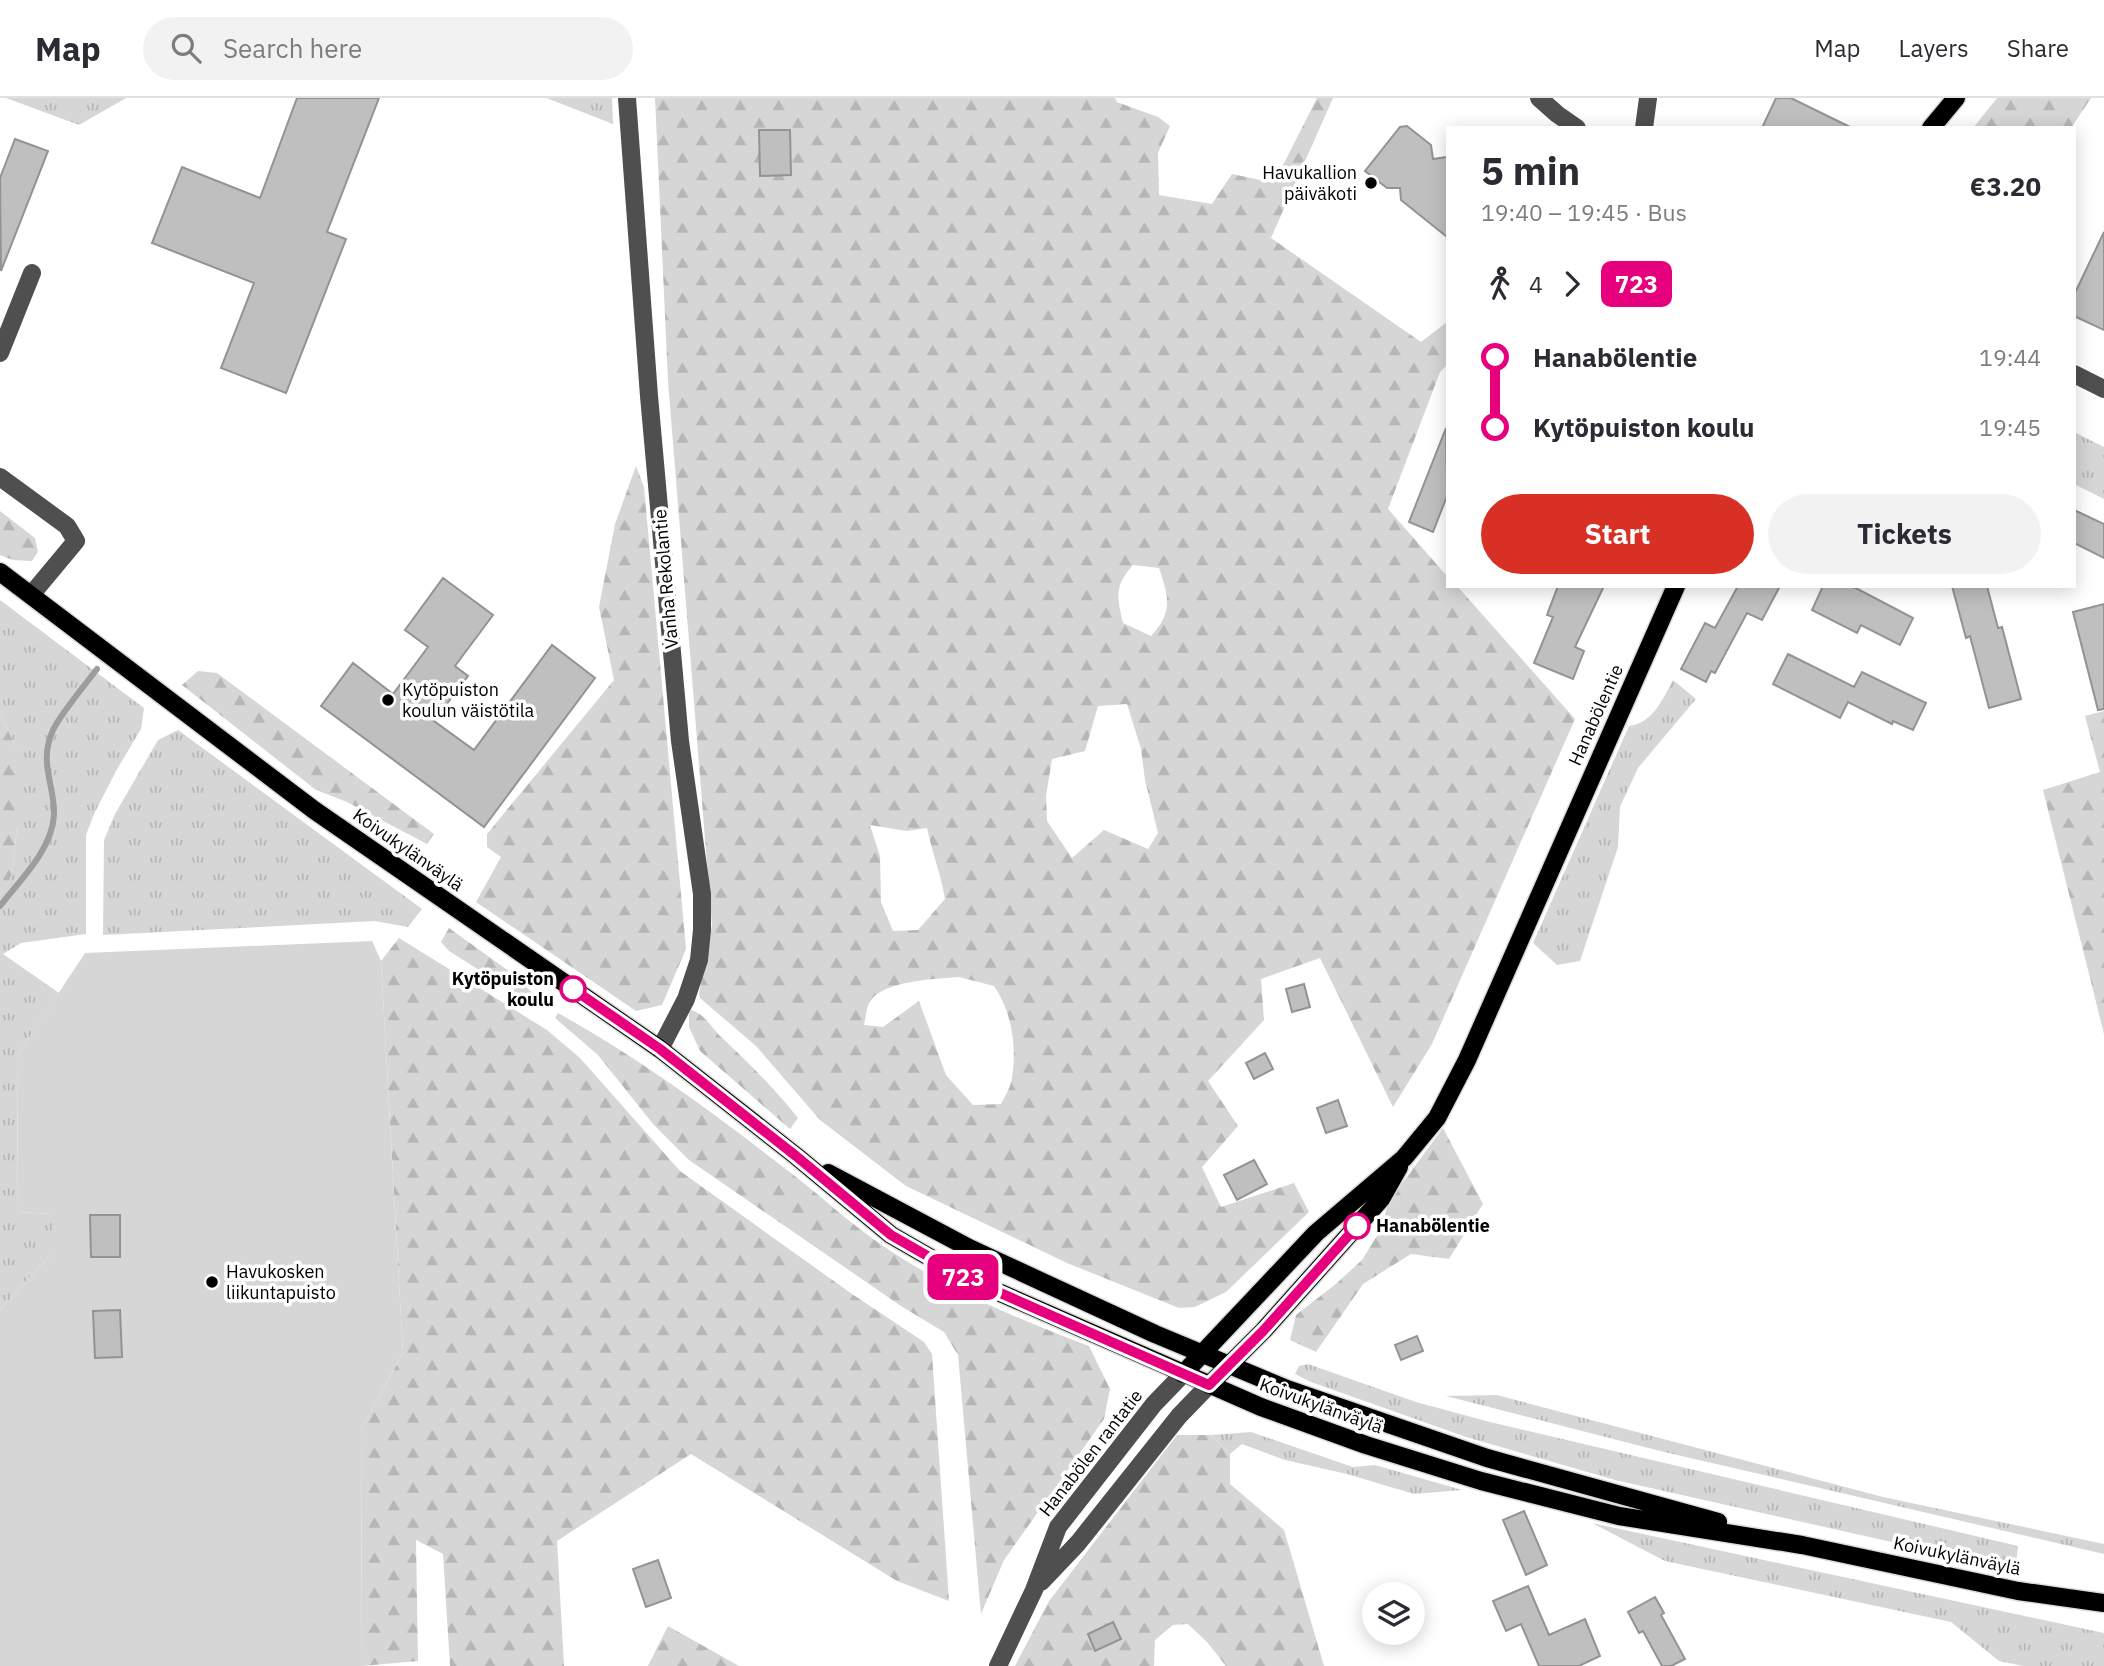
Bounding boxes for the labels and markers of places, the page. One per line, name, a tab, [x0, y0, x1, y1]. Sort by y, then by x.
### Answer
place label: Havukallion päiväkoti	[1262, 161, 1357, 205]
marker: Havukallion päiväkoti	[1363, 175, 1379, 191]
place label: Kytöpuiston koulun väistötila	[402, 678, 535, 722]
marker: Kytöpuiston koulun väistötila	[380, 692, 396, 708]
place label: Kytöpuiston koulu	[452, 967, 554, 1011]
marker: Kytöpuiston koulu	[560, 976, 586, 1002]
marker: Hanabölentie	[1344, 1213, 1370, 1239]
place label: Hanabölentie	[1376, 1214, 1490, 1237]
place label: Havukosken liikuntapuisto	[226, 1260, 336, 1304]
marker: Havukosken liikuntapuisto	[204, 1274, 220, 1290]

